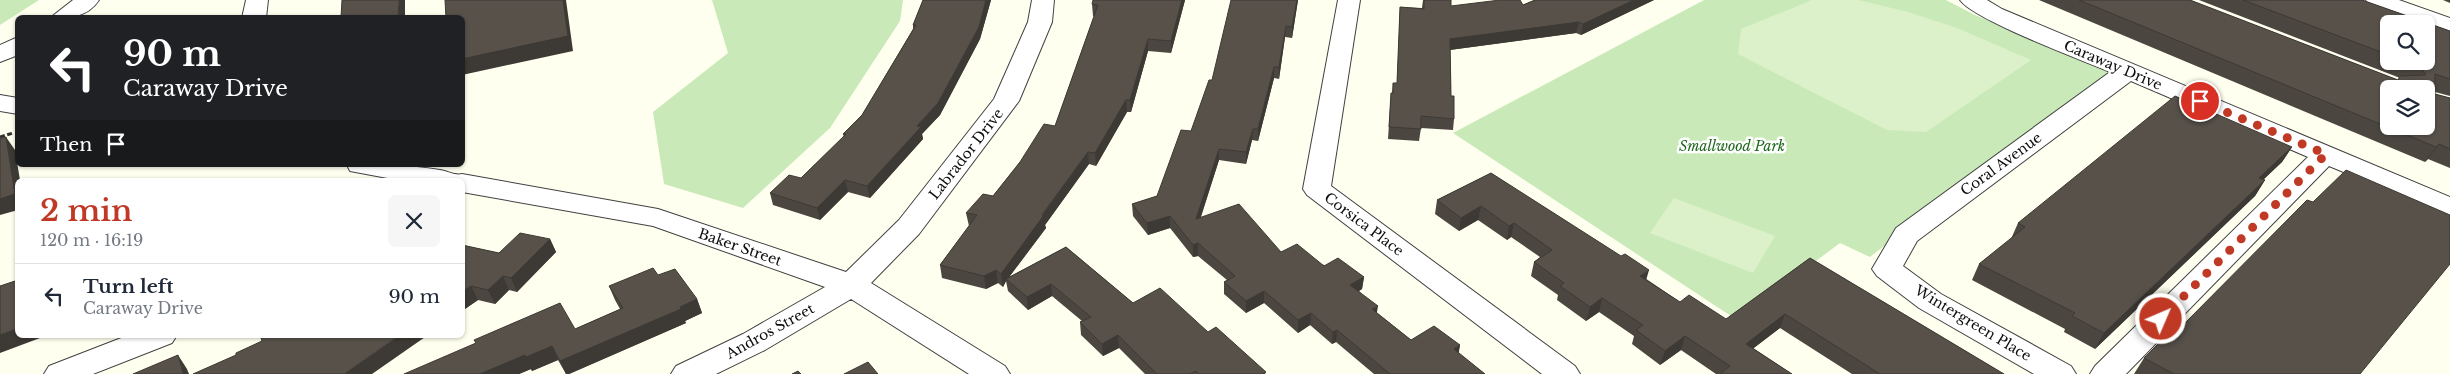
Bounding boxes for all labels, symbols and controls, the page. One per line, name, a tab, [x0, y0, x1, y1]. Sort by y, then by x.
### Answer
map controls	[2380, 15, 2435, 135]
button: search	[2380, 15, 2435, 70]
text: 90 m	[123, 32, 221, 75]
icon: left	[40, 35, 105, 100]
street label: Caraway Drive	[2061, 36, 2165, 94]
text: Caraway Drive	[123, 75, 288, 102]
pin	[2179, 80, 2221, 122]
button: layers	[2380, 80, 2435, 135]
icon: arrive	[2186, 87, 2214, 115]
street label: Labrador Drive	[925, 105, 1007, 203]
street label: Coral Avenue	[1957, 128, 2045, 200]
icon: arrive	[102, 130, 130, 158]
text: Then	[40, 133, 92, 156]
park label: Smallwood Park	[1679, 137, 1785, 155]
street label: Corsica Place	[1321, 188, 1407, 260]
text: 2 min	[40, 192, 132, 229]
button: close	[388, 195, 440, 247]
street label: Baker Street	[696, 224, 785, 270]
text: 120 m · 16:19	[40, 230, 143, 250]
text: Turn left	[83, 275, 174, 298]
street label: Wintergreen Place	[1911, 281, 2035, 365]
icon: left	[40, 282, 68, 310]
text: 90 m	[388, 285, 440, 308]
position arrow	[2134, 292, 2186, 344]
text: Caraway Drive	[83, 298, 203, 318]
street label: Andros Street	[722, 299, 818, 363]

